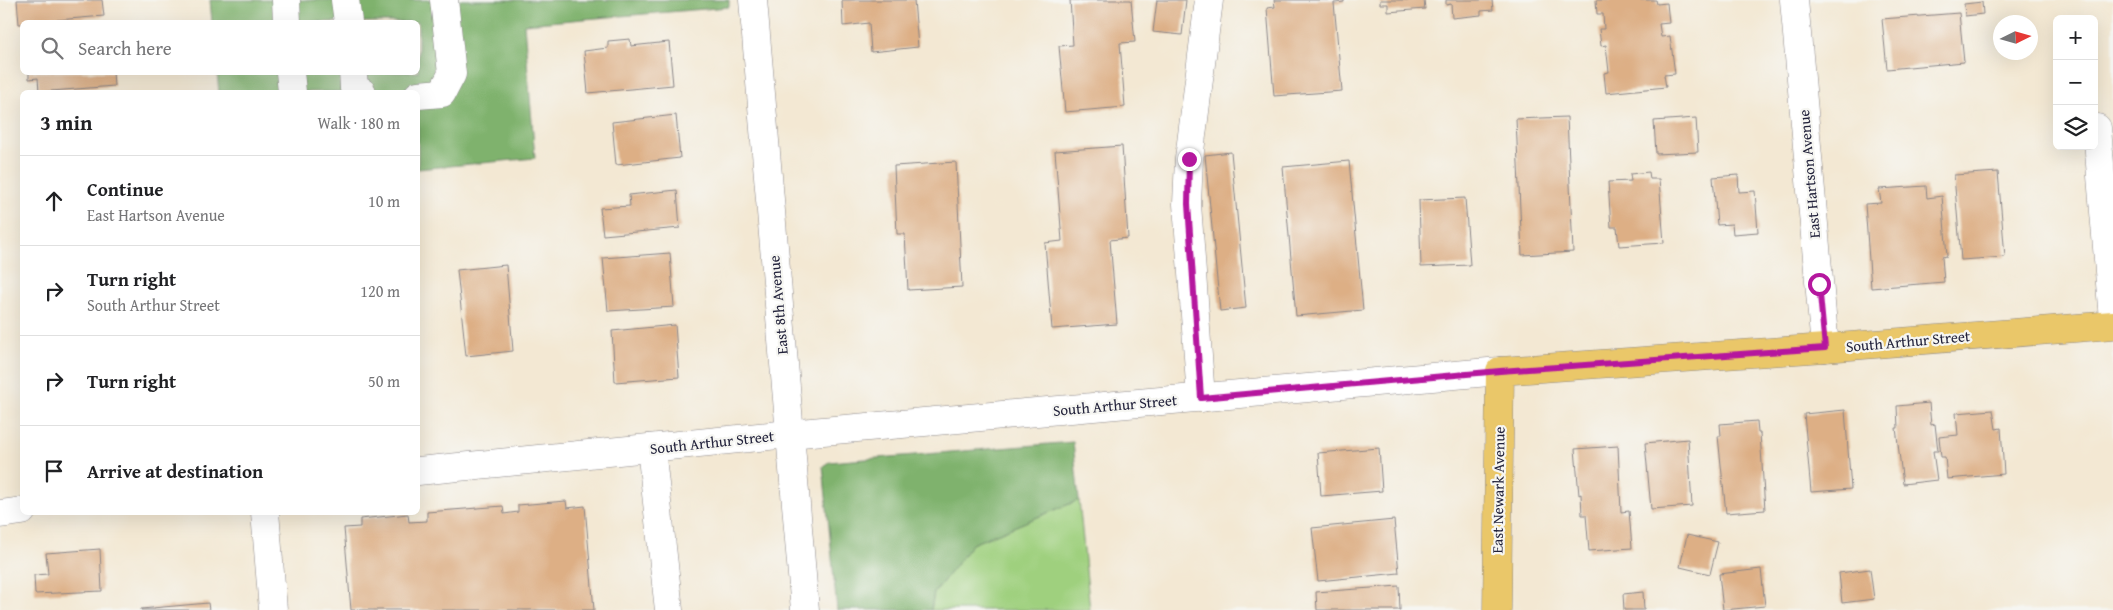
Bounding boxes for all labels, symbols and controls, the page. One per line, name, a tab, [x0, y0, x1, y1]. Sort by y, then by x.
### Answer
north arrow	[1993, 15, 2038, 60]
map controls	[2053, 15, 2098, 150]
button: +	[2053, 15, 2098, 60]
search box	[20, 20, 420, 75]
icon: search	[38, 34, 66, 62]
text: Search here	[78, 34, 172, 62]
button: −	[2053, 60, 2098, 105]
button: layers	[2053, 105, 2098, 150]
text: 3 min	[40, 107, 92, 138]
street label: East Hartson Avenue	[1793, 109, 1825, 239]
text: Walk · 180 m	[317, 111, 400, 135]
route end	[1178, 148, 1201, 171]
text: Continue	[87, 175, 164, 203]
icon: ahead	[40, 187, 68, 215]
text: 10 m	[368, 189, 400, 213]
text: East Hartson Avenue	[87, 203, 225, 227]
street label: East 8th Avenue	[763, 254, 793, 356]
text: Turn right	[87, 265, 176, 293]
route start	[1808, 273, 1831, 296]
icon: right	[40, 277, 68, 305]
text: 120 m	[360, 279, 400, 303]
text: South Arthur Street	[87, 293, 220, 317]
street label: South Arthur Street	[1845, 325, 1972, 357]
icon: right	[40, 367, 68, 395]
text: Turn right	[87, 367, 176, 395]
text: 50 m	[368, 369, 400, 393]
street label: South Arthur Street	[1052, 389, 1179, 421]
street label: South Arthur Street	[649, 425, 776, 459]
street label: East Newark Avenue	[1486, 426, 1510, 554]
icon: arrive	[40, 457, 68, 485]
text: Arrive at destination	[87, 457, 263, 485]

